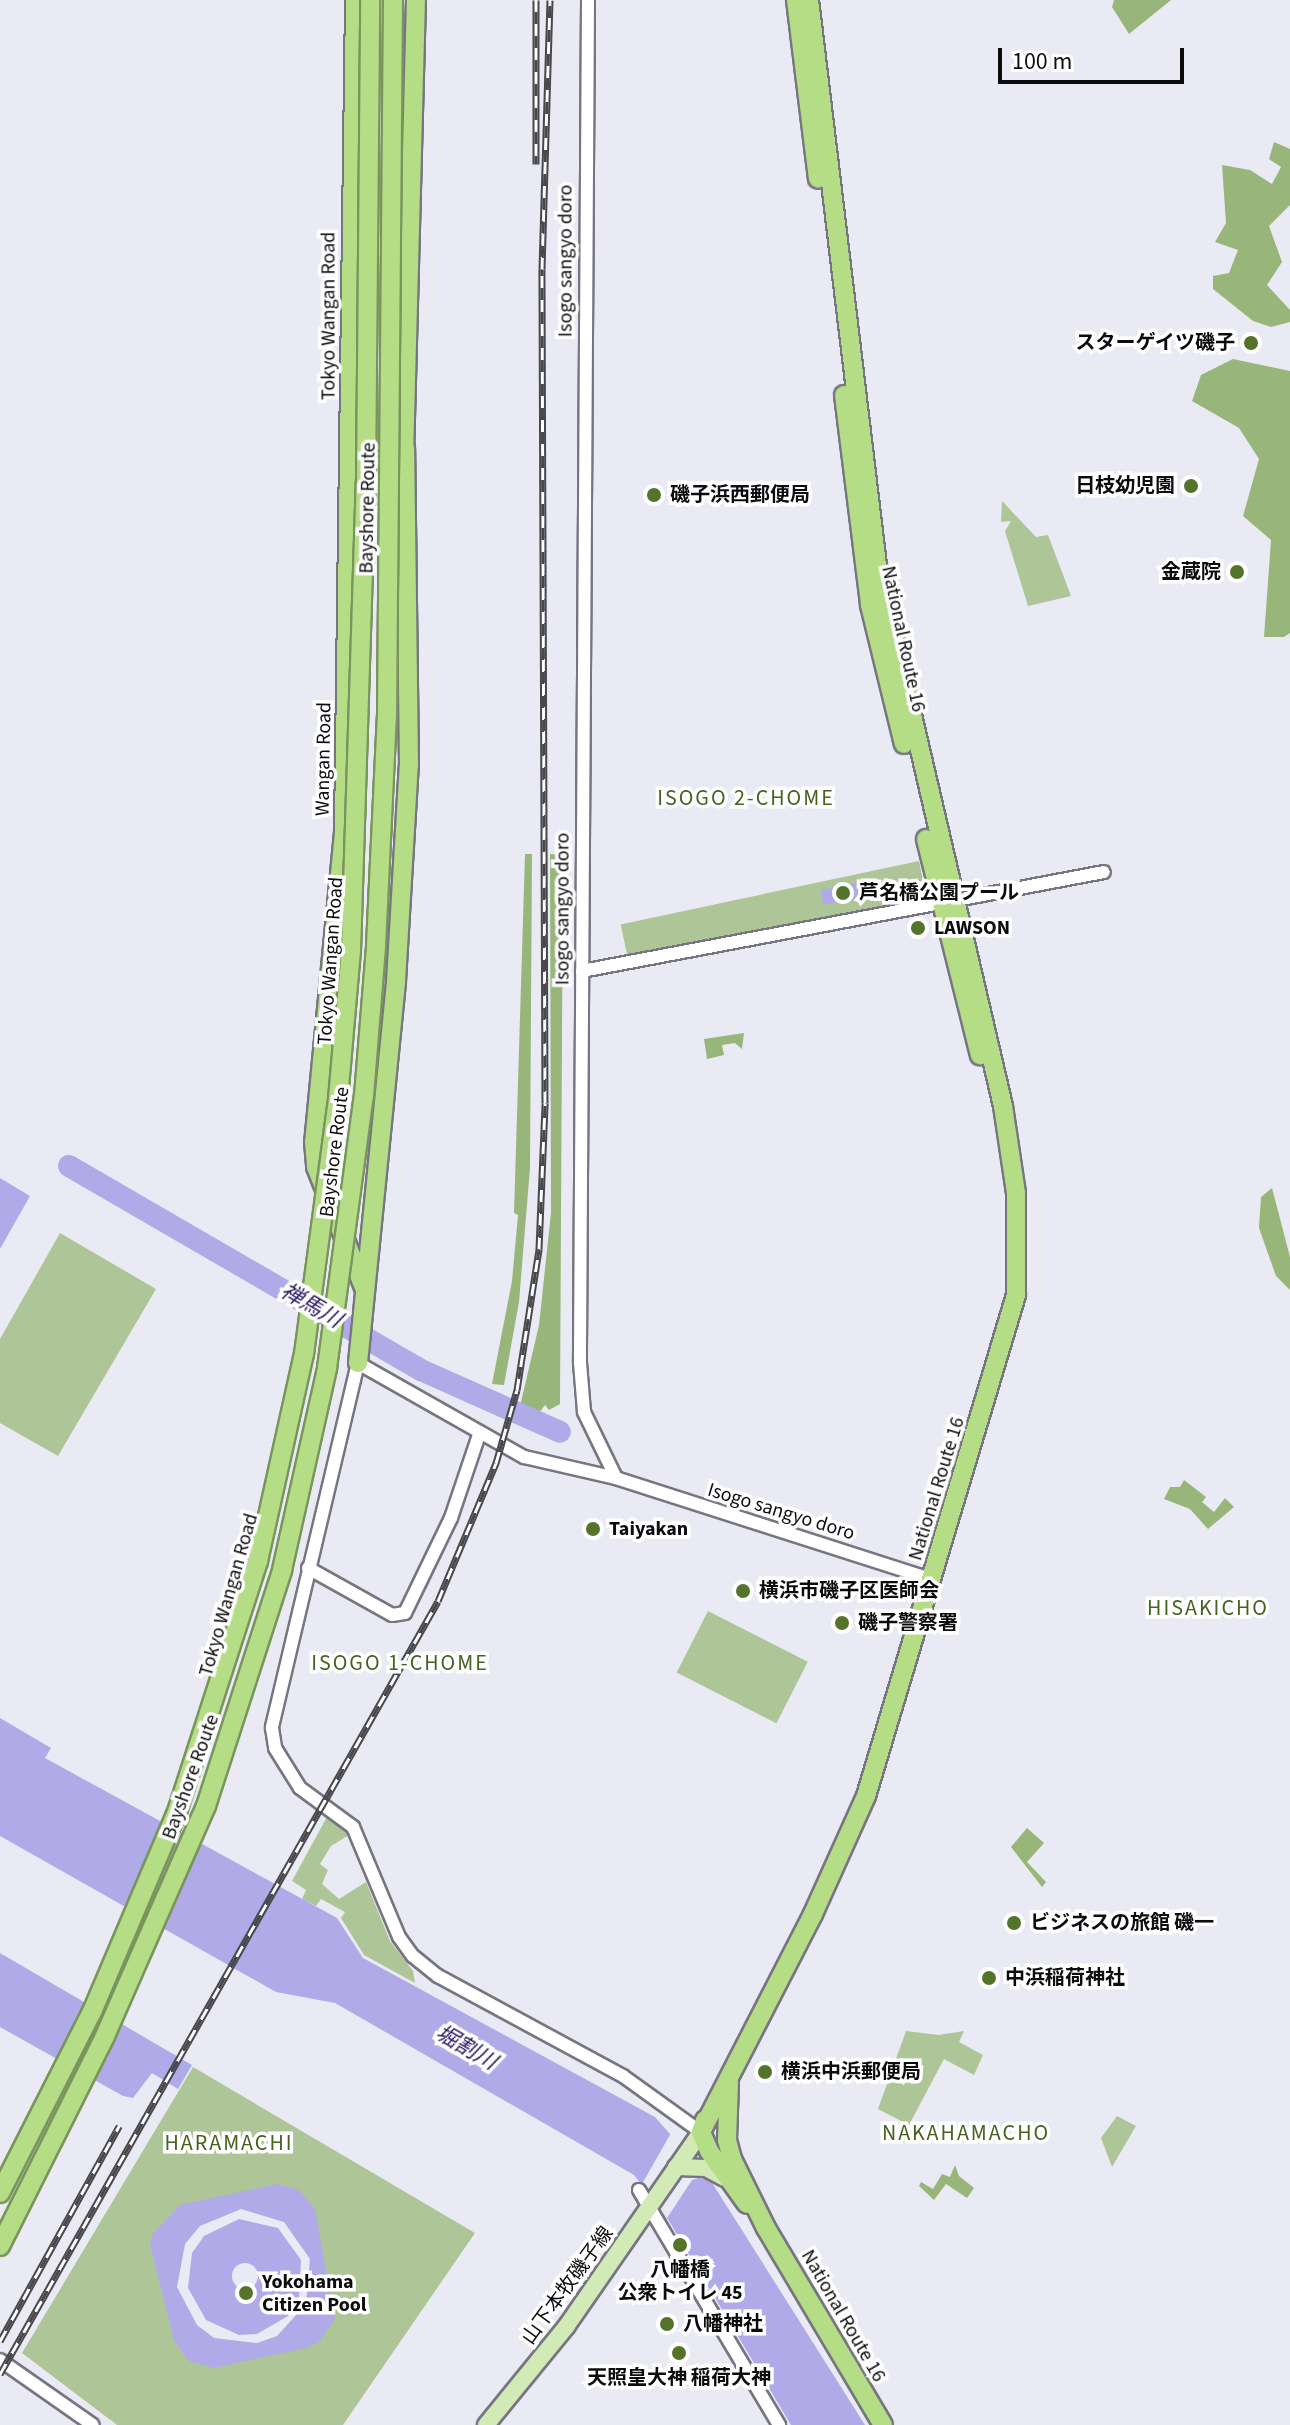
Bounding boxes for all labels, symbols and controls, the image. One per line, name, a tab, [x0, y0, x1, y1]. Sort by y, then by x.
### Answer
scale bar	[1002, 32, 1188, 82]
text: 100 m	[1012, 44, 1072, 79]
street label: Isogo sangyo doro	[554, 185, 578, 337]
street label: Tokyo Wangan Road	[317, 232, 341, 400]
place label: スターゲイツ磯子	[1075, 331, 1235, 355]
marker: スターゲイツ磯子	[1242, 334, 1260, 352]
street label: Bayshore Route	[355, 442, 381, 574]
place label: 日枝幼児園	[1075, 474, 1175, 498]
marker: 日枝幼児園	[1182, 477, 1200, 495]
place label: 磯子浜西郵便局	[670, 483, 810, 507]
marker: 磯子浜西郵便局	[645, 486, 663, 504]
place label: 金蔵院	[1161, 560, 1221, 584]
marker: 金蔵院	[1228, 563, 1246, 581]
street label: National Route 16	[876, 564, 930, 714]
street label: Wangan Road	[311, 702, 337, 816]
district label: ISOGO 2-CHOME	[657, 786, 835, 812]
street label: Isogo sangyo doro	[551, 833, 575, 985]
street label: Tokyo Wangan Road	[313, 876, 349, 1046]
place label: 芦名橋公園プール	[859, 881, 1019, 905]
marker: 芦名橋公園プール	[834, 884, 852, 902]
place label: LAWSON	[934, 916, 1010, 940]
marker: LAWSON	[909, 919, 927, 937]
street label: Bayshore Route	[315, 1085, 355, 1219]
water label: 禅馬川	[276, 1278, 346, 1334]
street label: National Route 16	[904, 1414, 970, 1564]
street label: Isogo sangyo doro	[705, 1478, 857, 1546]
street label: Tokyo Wangan Road	[194, 1511, 264, 1679]
place label: Taiyakan	[609, 1517, 688, 1541]
marker: Taiyakan	[584, 1520, 602, 1538]
place label: 横浜市磯子区医師会	[759, 1579, 939, 1603]
marker: 横浜市磯子区医師会	[734, 1582, 752, 1600]
district label: HISAKICHO	[1147, 1596, 1269, 1622]
place label: 磯子警察署	[858, 1611, 958, 1635]
marker: 磯子警察署	[833, 1614, 851, 1632]
district label: ISOGO 1-CHOME	[311, 1651, 489, 1677]
street label: Bayshore Route	[157, 1711, 225, 1843]
place label: ビジネスの旅館 磯一	[1030, 1911, 1214, 1935]
marker: ビジネスの旅館 磯一	[1005, 1914, 1023, 1932]
place label: 中浜稲荷神社	[1005, 1966, 1125, 1990]
marker: 中浜稲荷神社	[980, 1969, 998, 1987]
water label: 堀割川	[431, 2020, 501, 2076]
place label: 横浜中浜郵便局	[781, 2060, 921, 2084]
marker: 横浜中浜郵便局	[756, 2063, 774, 2081]
district label: NAKAHAMACHO	[882, 2121, 1050, 2147]
district label: HARAMACHI	[164, 2131, 294, 2157]
street label: 山下本牧磯子線	[517, 2222, 619, 2350]
marker: 八幡橋 公衆トイレ 45	[671, 2236, 689, 2254]
street label: National Route 16	[795, 2246, 891, 2386]
place label: 八幡橋 公衆トイレ 45	[617, 2258, 743, 2305]
place label: Yokohama Citizen Pool	[262, 2270, 367, 2317]
marker: Yokohama Citizen Pool	[237, 2284, 255, 2302]
place label: 八幡神社	[683, 2312, 763, 2336]
marker: 八幡神社	[658, 2315, 676, 2333]
marker: 天照皇大神 稲荷大神	[670, 2344, 688, 2362]
place label: 天照皇大神 稲荷大神	[587, 2366, 771, 2390]

